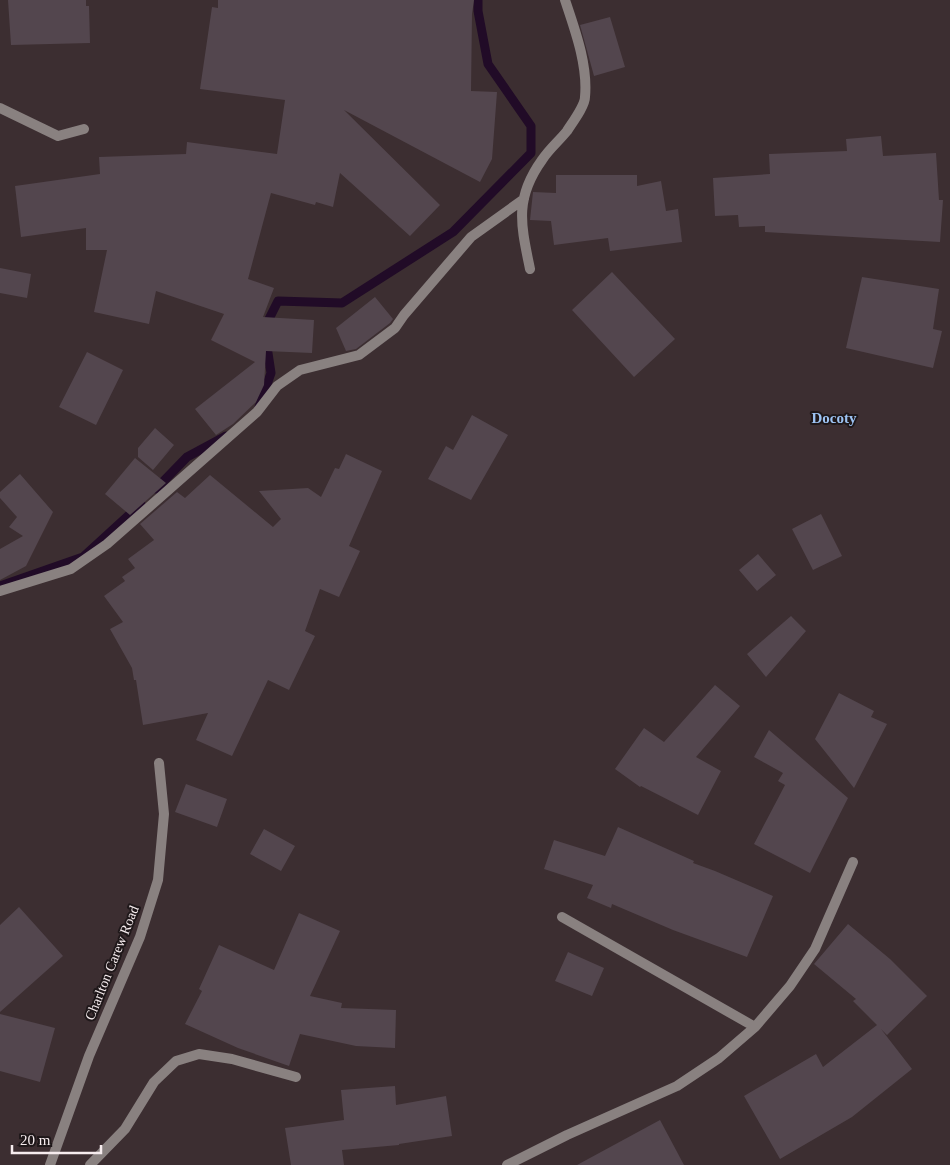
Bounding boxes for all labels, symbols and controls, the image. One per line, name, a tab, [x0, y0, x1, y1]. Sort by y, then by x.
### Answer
district label: Docoty	[812, 410, 857, 426]
street label: Charlton Carew Road	[82, 904, 142, 1022]
scale bar	[12, 1122, 101, 1154]
text: 20 m	[20, 1132, 51, 1148]

